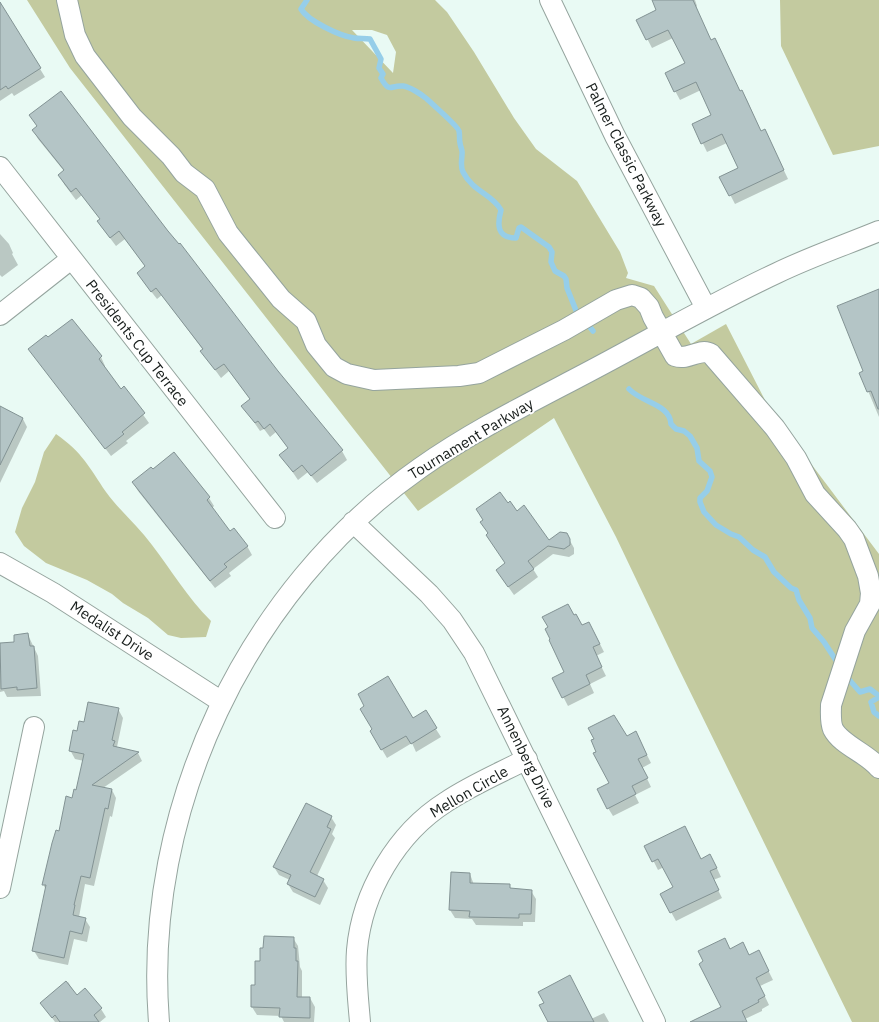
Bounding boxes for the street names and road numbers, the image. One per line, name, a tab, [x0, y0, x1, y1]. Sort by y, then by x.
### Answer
street label: Palmer Classic Parkway	[582, 79, 671, 231]
street label: Presidents Cup Terrace	[82, 275, 193, 410]
street label: Tournament Parkway	[405, 393, 537, 483]
street label: Medalist Drive	[67, 597, 158, 665]
street label: Annenberg Drive	[493, 702, 559, 811]
street label: Mellon Circle	[426, 762, 511, 822]

